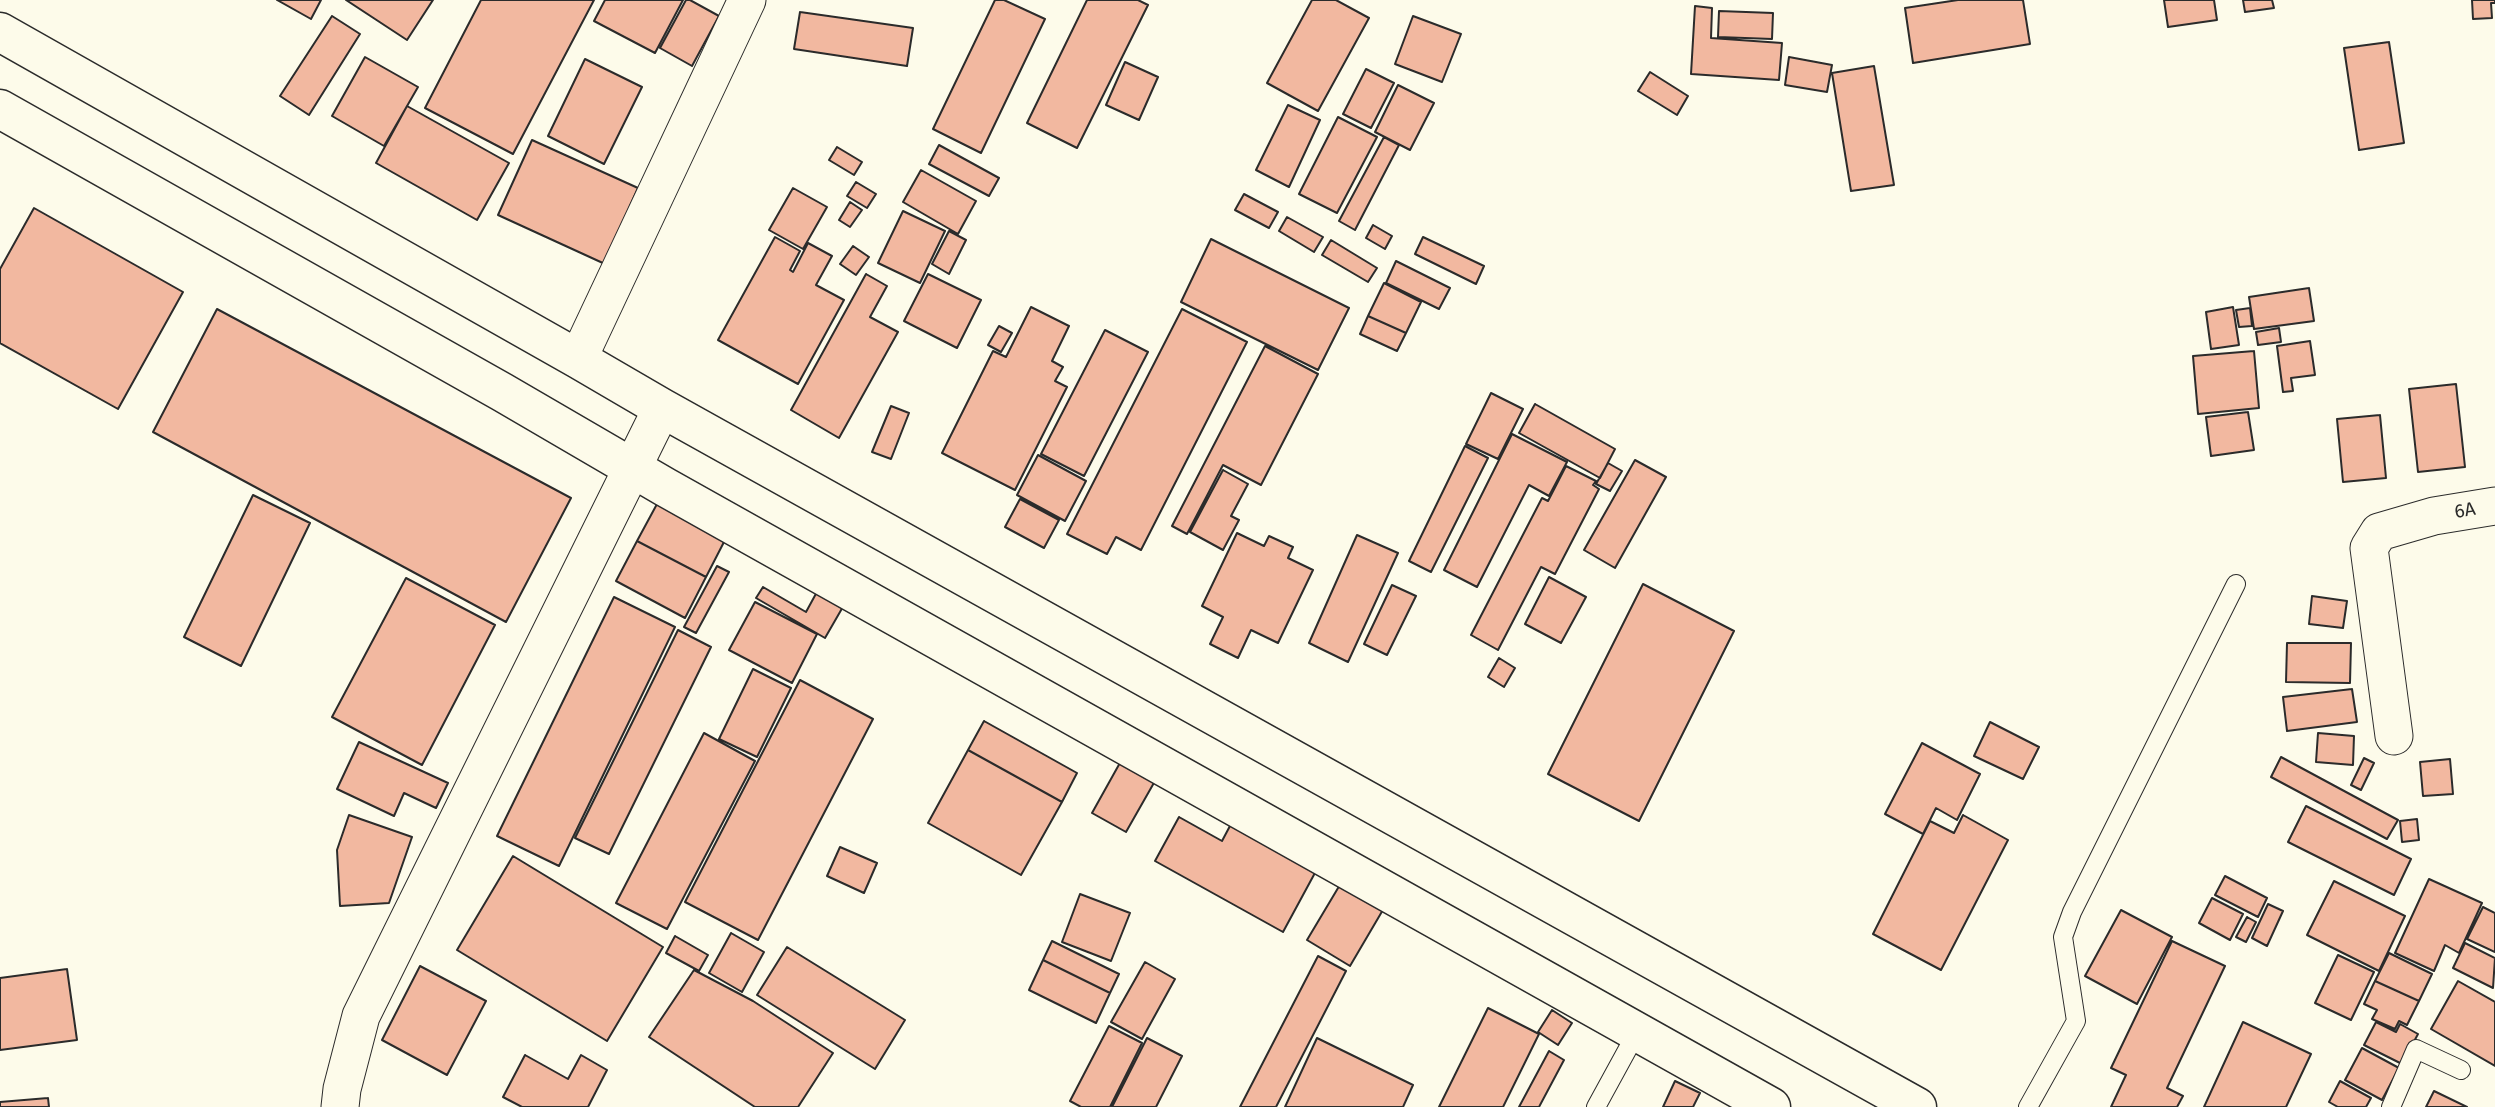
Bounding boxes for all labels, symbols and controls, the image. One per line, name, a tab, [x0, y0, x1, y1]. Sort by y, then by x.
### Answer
street label: 6A	[2453, 498, 2477, 524]

